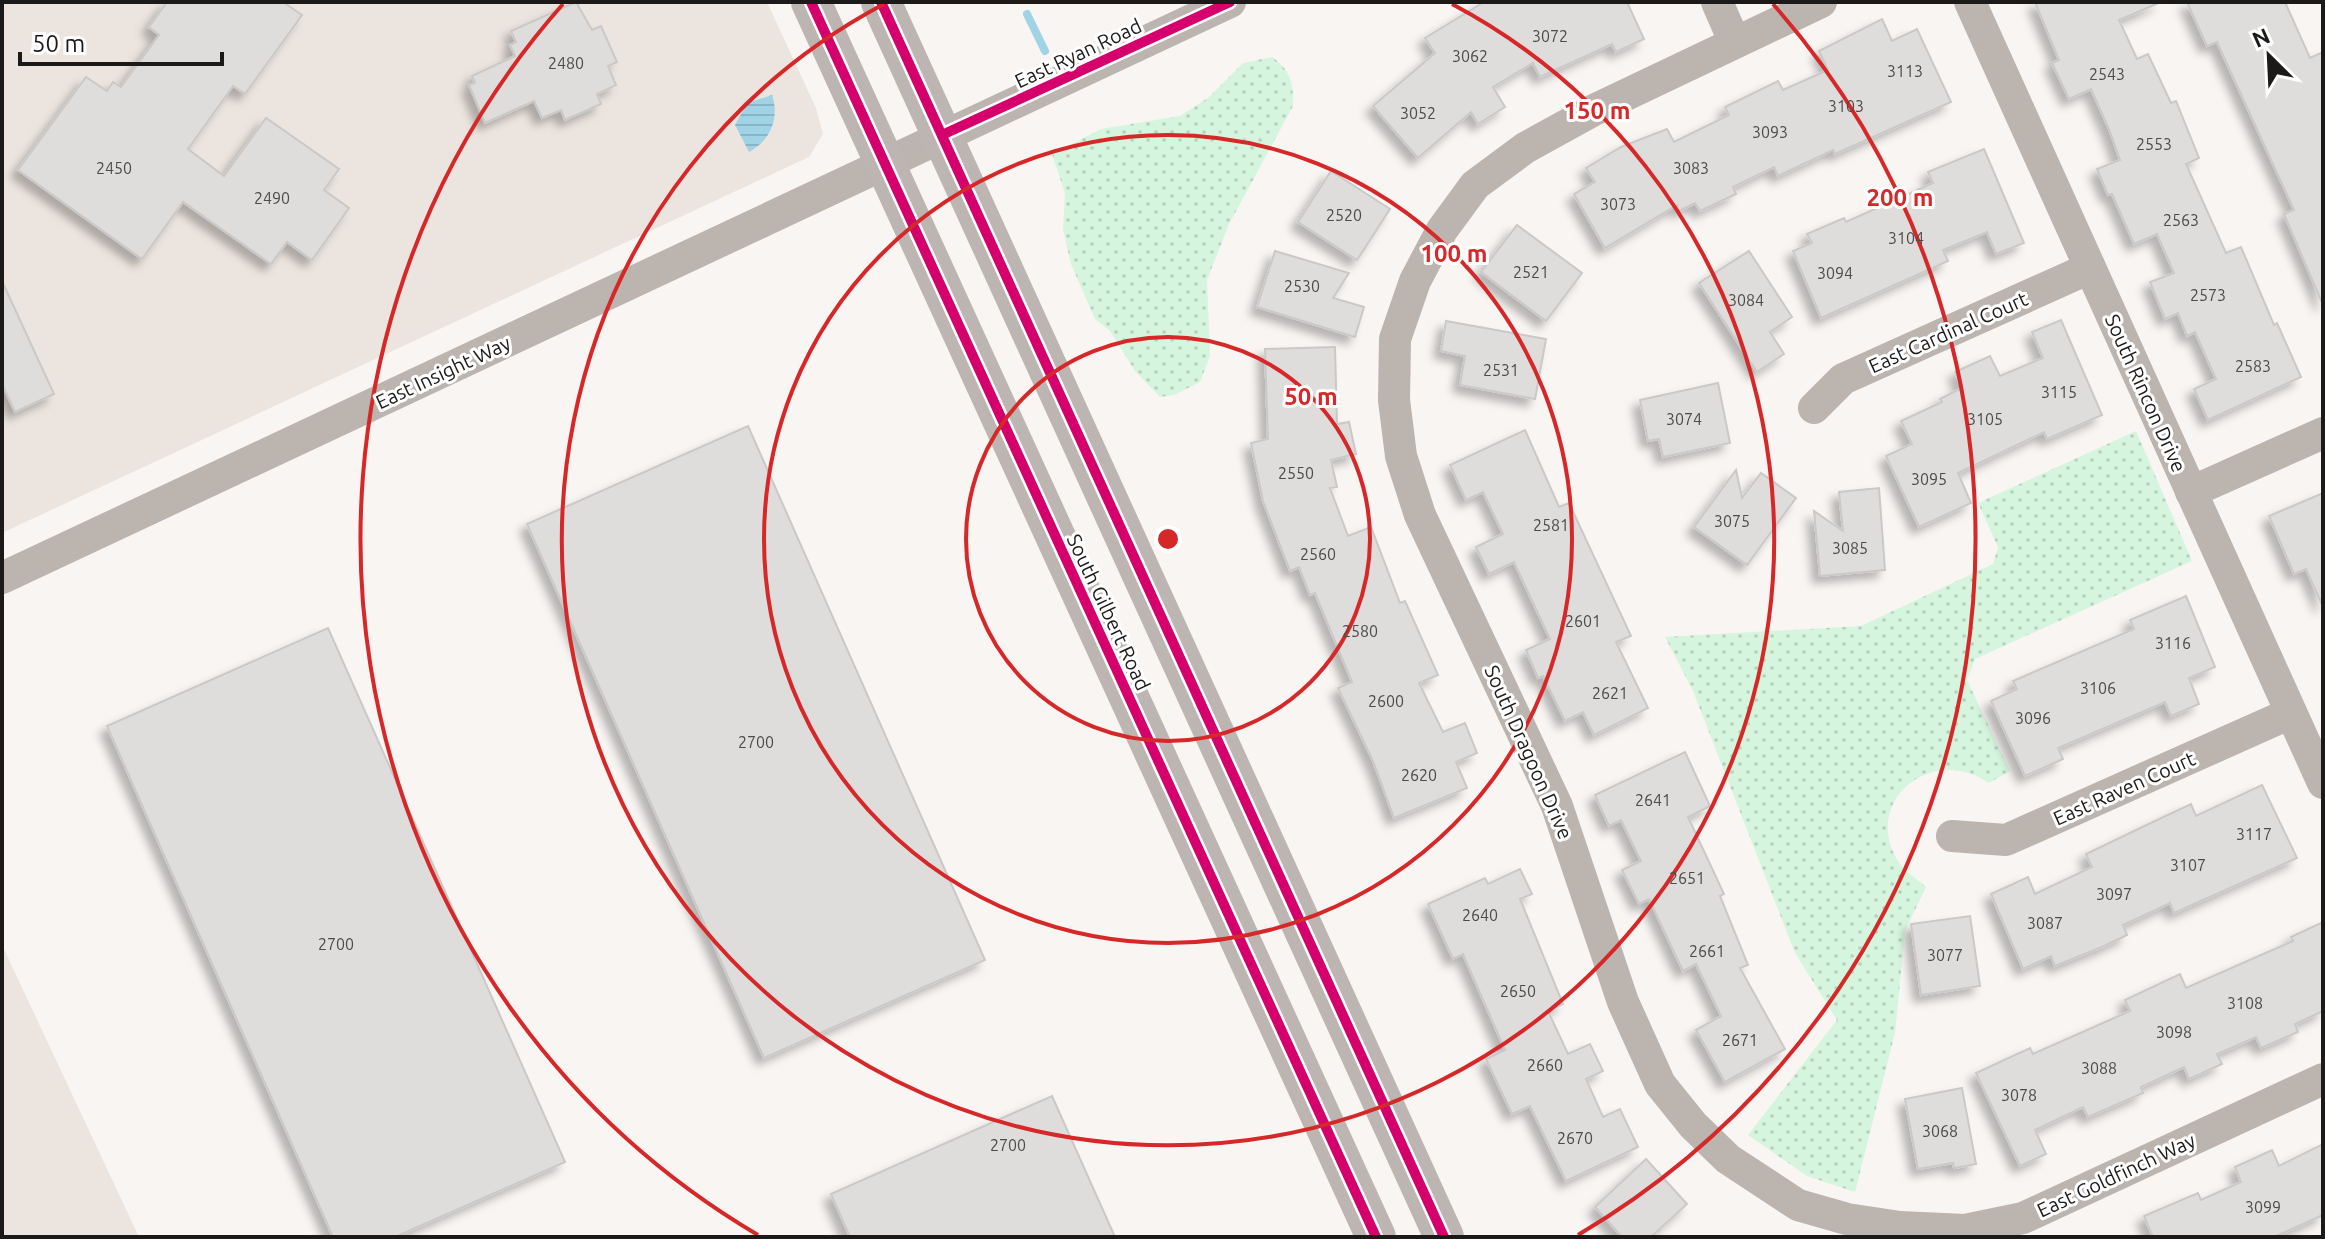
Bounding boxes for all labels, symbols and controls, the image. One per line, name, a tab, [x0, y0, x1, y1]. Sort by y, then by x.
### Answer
street label: East Ryan Road	[1011, 14, 1145, 92]
scale bar	[20, 16, 222, 66]
north arrow	[2229, 16, 2309, 96]
text: N	[2248, 23, 2273, 52]
house number: 3072	[1532, 27, 1568, 45]
text: 50 m	[32, 30, 85, 57]
house number: 3062	[1452, 47, 1488, 65]
house number: 2480	[548, 54, 584, 72]
house number: 3113	[1887, 62, 1923, 80]
house number: 2543	[2089, 65, 2125, 83]
text: 150 m	[1564, 97, 1630, 124]
house number: 3103	[1828, 97, 1864, 115]
house number: 3052	[1400, 104, 1436, 122]
house number: 3093	[1752, 123, 1788, 141]
house number: 2553	[2136, 135, 2172, 153]
house number: 2450	[96, 159, 132, 177]
house number: 3083	[1673, 159, 1709, 177]
text: 200 m	[1867, 184, 1933, 211]
house number: 2490	[254, 189, 290, 207]
house number: 3073	[1600, 195, 1636, 213]
house number: 2520	[1326, 206, 1362, 224]
house number: 2563	[2163, 211, 2199, 229]
house number: 3104	[1888, 229, 1924, 247]
text: 100 m	[1421, 240, 1487, 267]
house number: 2521	[1513, 263, 1549, 281]
house number: 3094	[1817, 264, 1853, 282]
house number: 2530	[1284, 277, 1320, 295]
house number: 2573	[2190, 286, 2226, 304]
street label: East Cardinal Court	[1865, 287, 2031, 377]
house number: 3084	[1728, 291, 1764, 309]
street label: South Rincon Drive	[2101, 310, 2191, 476]
street label: East Insight Way	[372, 331, 514, 413]
house number: 2583	[2235, 357, 2271, 375]
house number: 2531	[1483, 361, 1519, 379]
text: 50 m	[1284, 383, 1338, 410]
house number: 3115	[2041, 383, 2077, 401]
house number: 3074	[1666, 410, 1702, 428]
house number: 3105	[1967, 410, 2003, 428]
house number: 2550	[1278, 464, 1314, 482]
house number: 3095	[1911, 470, 1947, 488]
house number: 3075	[1714, 512, 1750, 530]
house number: 2581	[1533, 516, 1569, 534]
centre of rings	[1154, 525, 1182, 553]
street label: South Gilbert Road	[1063, 530, 1155, 694]
house number: 3085	[1832, 539, 1868, 557]
house number: 2560	[1300, 545, 1336, 563]
house number: 2601	[1565, 612, 1601, 630]
house number: 2580	[1342, 622, 1378, 640]
house number: 3116	[2155, 634, 2191, 652]
street label: South Dragoon Drive	[1480, 662, 1578, 842]
house number: 3106	[2080, 679, 2116, 697]
house number: 2621	[1592, 684, 1628, 702]
house number: 2600	[1368, 692, 1404, 710]
house number: 3096	[2015, 709, 2051, 727]
house number: 2700	[738, 733, 774, 751]
street label: East Raven Court	[2050, 746, 2199, 830]
house number: 2620	[1401, 766, 1437, 784]
house number: 2641	[1635, 791, 1671, 809]
house number: 3117	[2236, 825, 2272, 843]
house number: 3107	[2170, 856, 2206, 874]
house number: 2651	[1669, 869, 1705, 887]
house number: 3097	[2096, 885, 2132, 903]
house number: 2640	[1462, 906, 1498, 924]
house number: 3087	[2027, 914, 2063, 932]
house number: 2700	[318, 935, 354, 953]
house number: 2661	[1689, 942, 1725, 960]
house number: 3077	[1927, 946, 1963, 964]
house number: 2650	[1500, 982, 1536, 1000]
house number: 3108	[2227, 994, 2263, 1012]
house number: 3098	[2156, 1023, 2192, 1041]
house number: 2671	[1722, 1031, 1758, 1049]
house number: 2660	[1527, 1056, 1563, 1074]
house number: 3088	[2081, 1059, 2117, 1077]
house number: 3078	[2001, 1086, 2037, 1104]
house number: 3068	[1922, 1122, 1958, 1140]
street label: East Goldfinch Way	[2033, 1128, 2199, 1222]
house number: 2670	[1557, 1129, 1593, 1147]
house number: 2700	[990, 1136, 1026, 1154]
house number: 3099	[2245, 1198, 2281, 1216]

